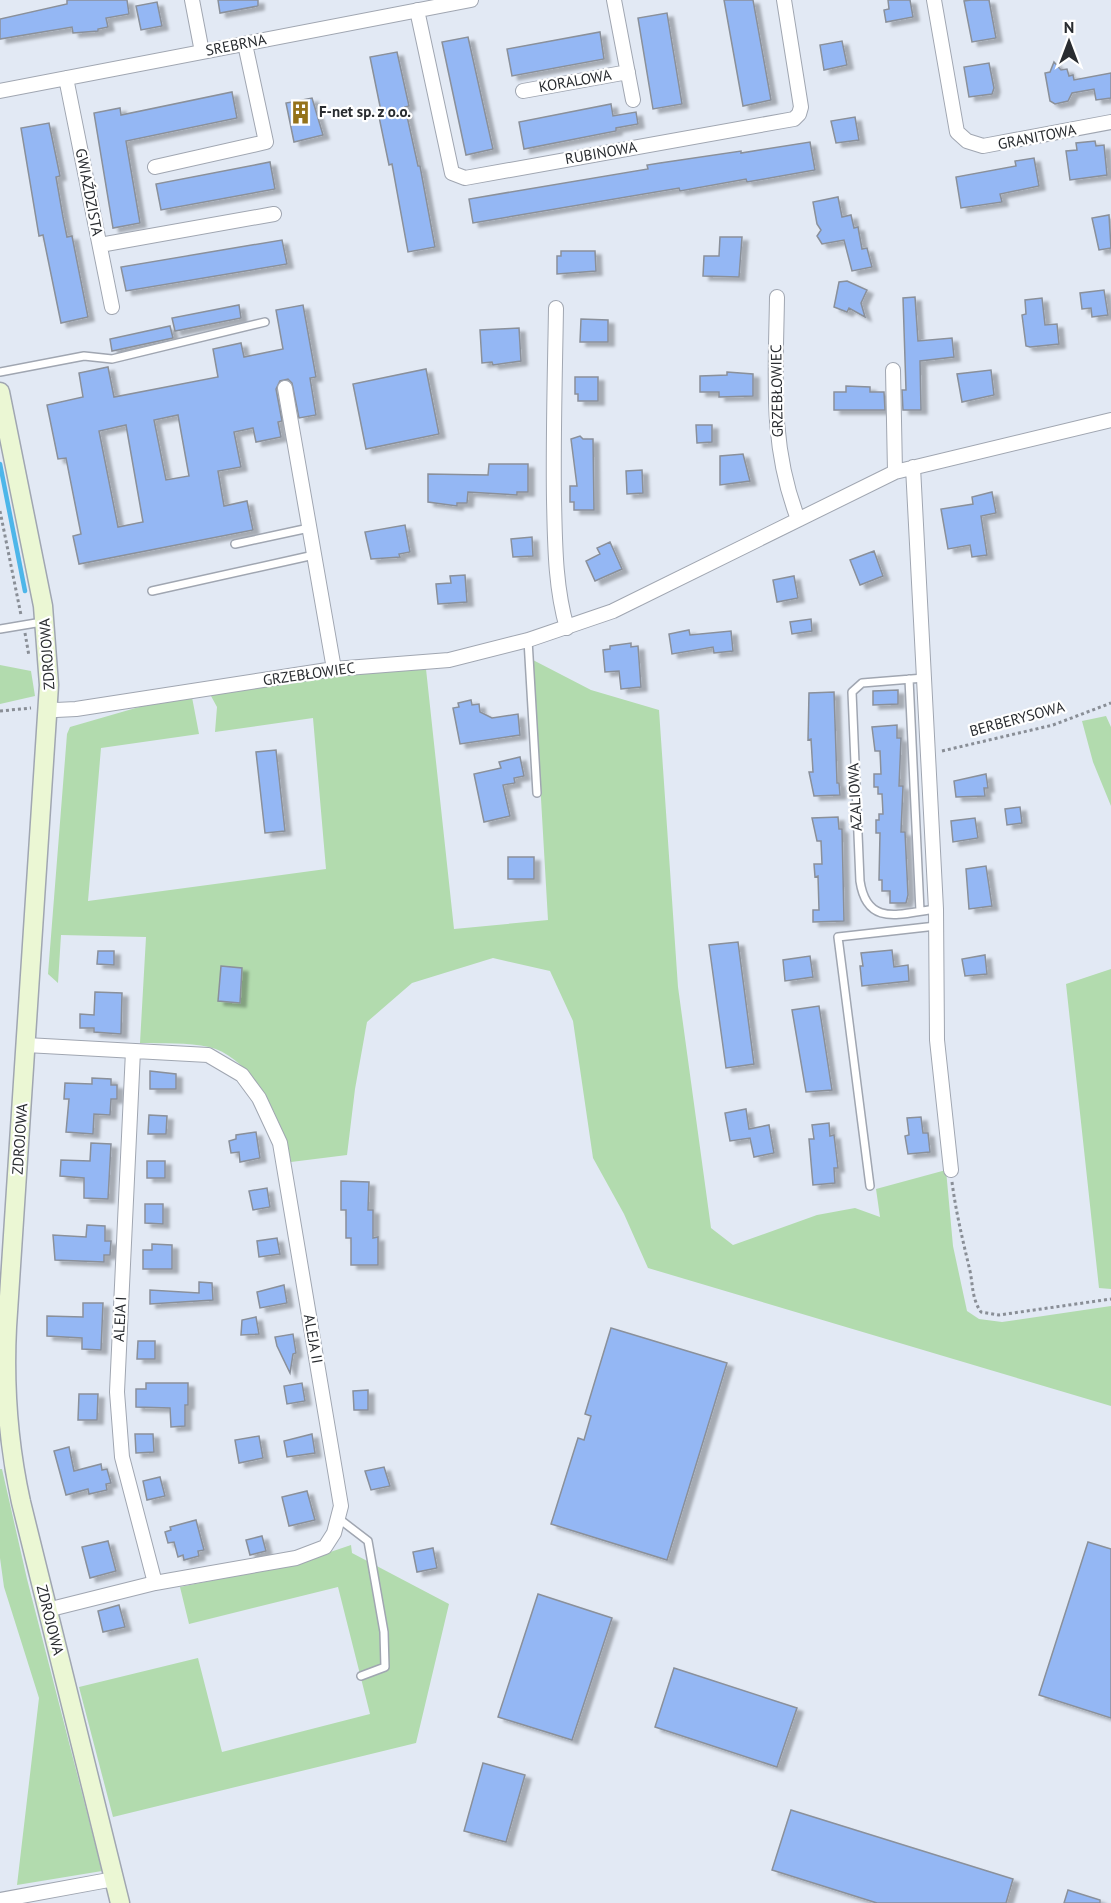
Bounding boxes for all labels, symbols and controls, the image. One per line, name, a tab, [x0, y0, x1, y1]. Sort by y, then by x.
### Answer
north arrow	[1039, 12, 1099, 72]
text: N	[1064, 17, 1074, 37]
street label: SREBRNA	[204, 29, 268, 60]
street label: KORALOWA	[537, 65, 613, 96]
building icon: F-net sp. z o.o.	[288, 99, 314, 125]
place label: F-net sp. z o.o.	[319, 102, 411, 121]
street label: GRANITOWA	[996, 120, 1078, 153]
street label: RUBINOWA	[563, 137, 639, 168]
street label: GWIAŹDZISTA	[72, 147, 107, 237]
street label: GRZEBŁOWIEC	[766, 344, 787, 438]
street label: ZDROJOWA	[35, 617, 58, 690]
street label: GRZEBŁOWIEC	[262, 658, 356, 689]
street label: BERBERYSOWA	[967, 697, 1067, 740]
street label: AZALIOWA	[843, 762, 866, 832]
street label: ZDROJOWA	[8, 1102, 31, 1175]
street label: ALEJA I	[109, 1296, 130, 1342]
street label: ALEJA II	[300, 1313, 327, 1365]
street label: ZDROJOWA	[33, 1583, 68, 1657]

